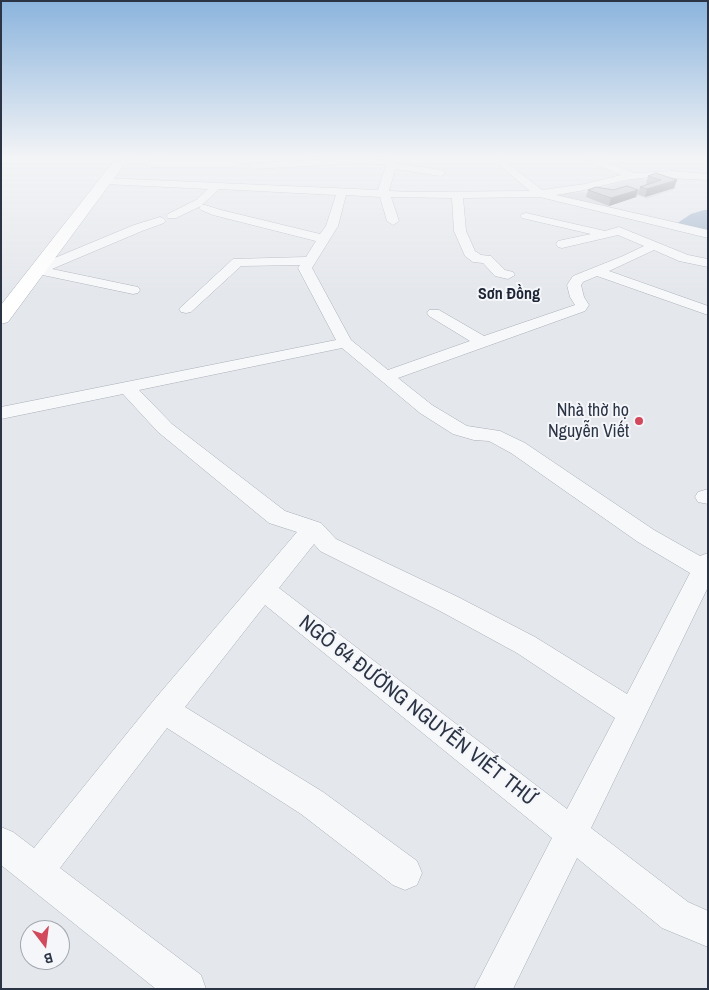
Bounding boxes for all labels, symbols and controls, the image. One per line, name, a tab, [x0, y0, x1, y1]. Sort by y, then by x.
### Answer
district label: Sơn Đồng	[478, 285, 540, 305]
place label: Nhà thờ họ Nguyễn Viết	[548, 400, 629, 442]
marker: Nhà thờ họ Nguyễn Viết	[633, 415, 645, 427]
street label: NGÕ 64 ĐƯỜNG NGUYỄN VIẾT THỨ	[294, 611, 540, 811]
north arrow	[20, 920, 70, 970]
text: B	[42, 949, 55, 968]

